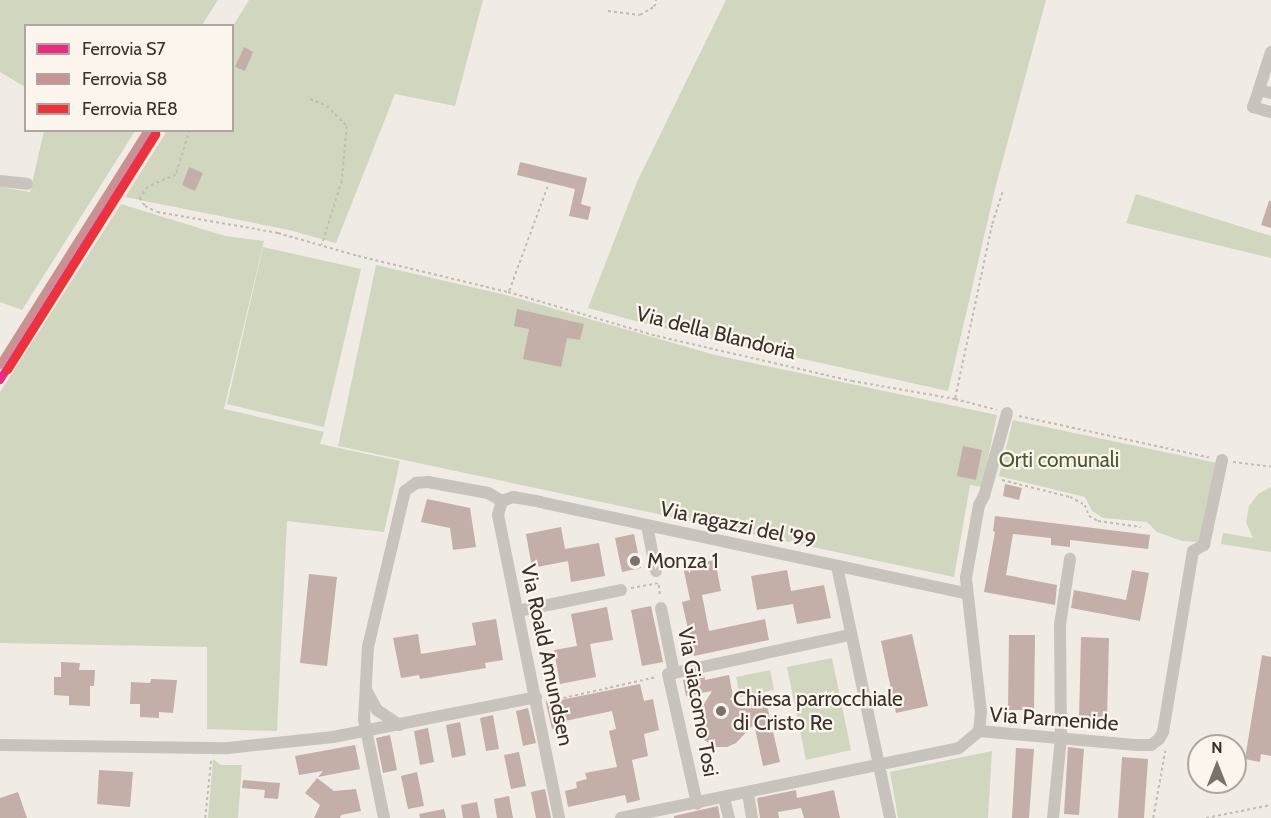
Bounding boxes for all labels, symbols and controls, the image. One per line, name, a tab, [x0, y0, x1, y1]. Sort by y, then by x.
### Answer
legend	[24, 24, 234, 132]
text: Ferrovia S7	[82, 38, 166, 60]
text: Ferrovia S8	[82, 68, 168, 90]
text: Ferrovia RE8	[82, 98, 178, 120]
street label: Via della Blandoria	[634, 301, 798, 365]
park label: Orti comunali	[999, 447, 1119, 473]
street label: Via ragazzi del '99	[658, 496, 818, 554]
place label: Monza 1	[647, 548, 719, 574]
marker: Monza 1	[628, 554, 642, 568]
street label: Via Roald Amundsen	[515, 562, 579, 748]
street label: Via Giacomo Tosi	[672, 625, 724, 779]
place label: Chiesa parrocchiale di Cristo Re	[733, 686, 903, 736]
street label: Via Parmenide	[989, 702, 1119, 736]
marker: Chiesa parrocchiale di Cristo Re	[714, 704, 728, 718]
north arrow	[1187, 734, 1247, 794]
text: N	[1211, 738, 1223, 757]

